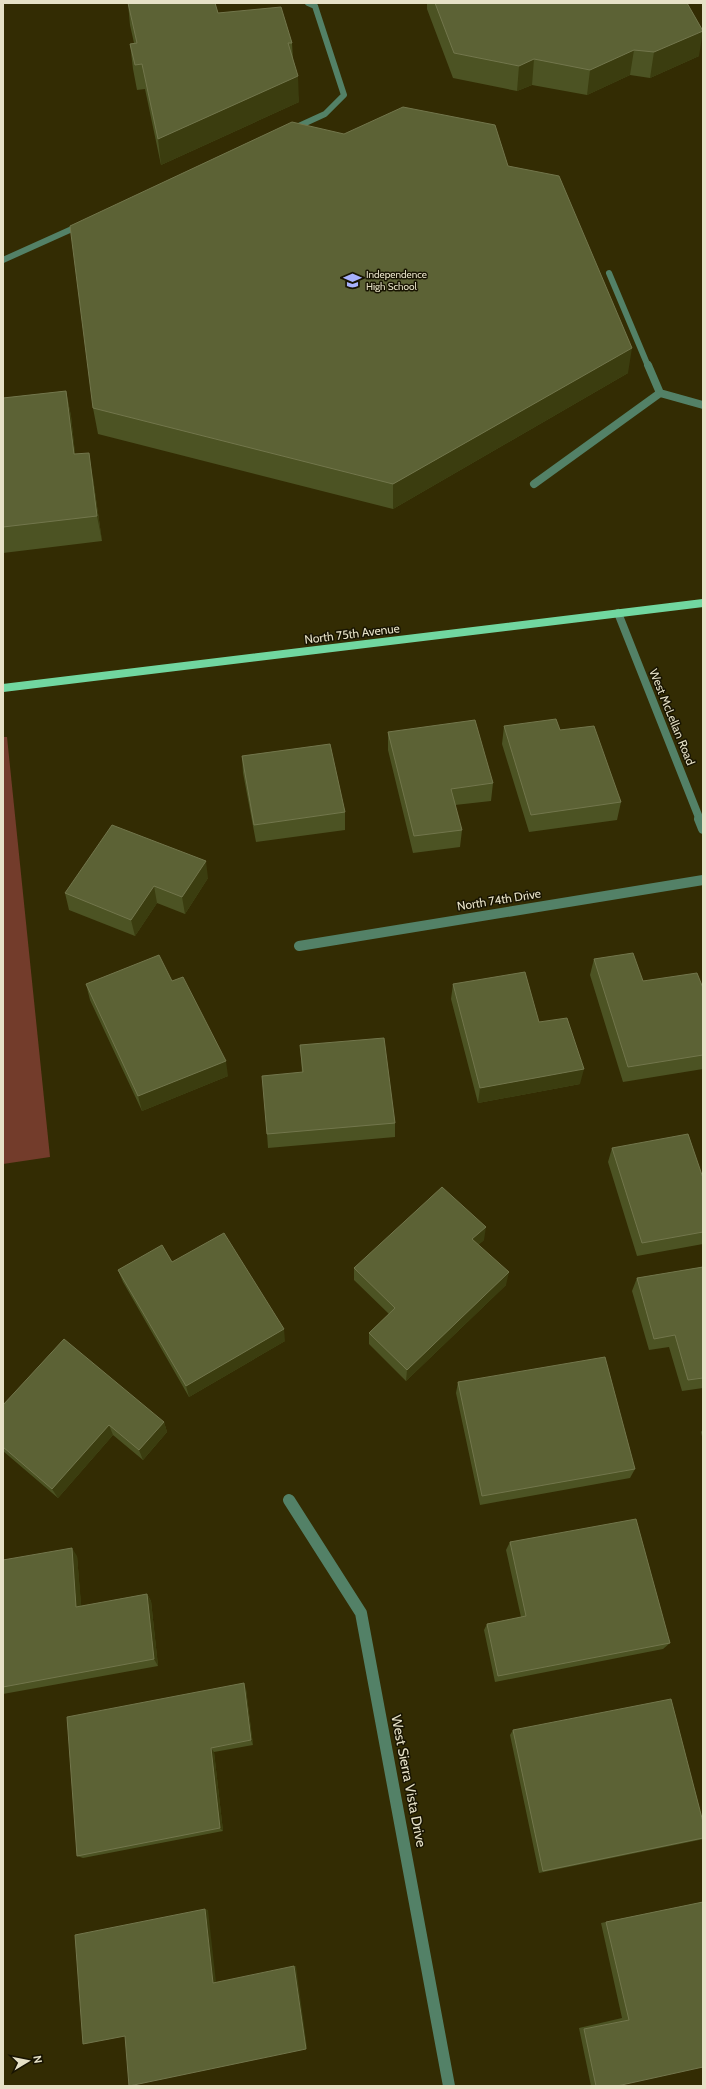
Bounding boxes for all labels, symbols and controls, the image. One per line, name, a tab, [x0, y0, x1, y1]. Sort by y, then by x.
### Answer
place label: Independence High School	[366, 268, 427, 293]
school or university icon: Independence High School	[343, 270, 363, 290]
street label: North 75th Avenue	[304, 620, 400, 647]
street label: West McLellan Road	[646, 666, 699, 767]
street label: North 74th Drive	[456, 885, 542, 914]
street label: West Sierra Vista Drive	[387, 1713, 431, 1849]
north arrow	[8, 2041, 48, 2081]
text: N	[30, 2054, 45, 2064]

